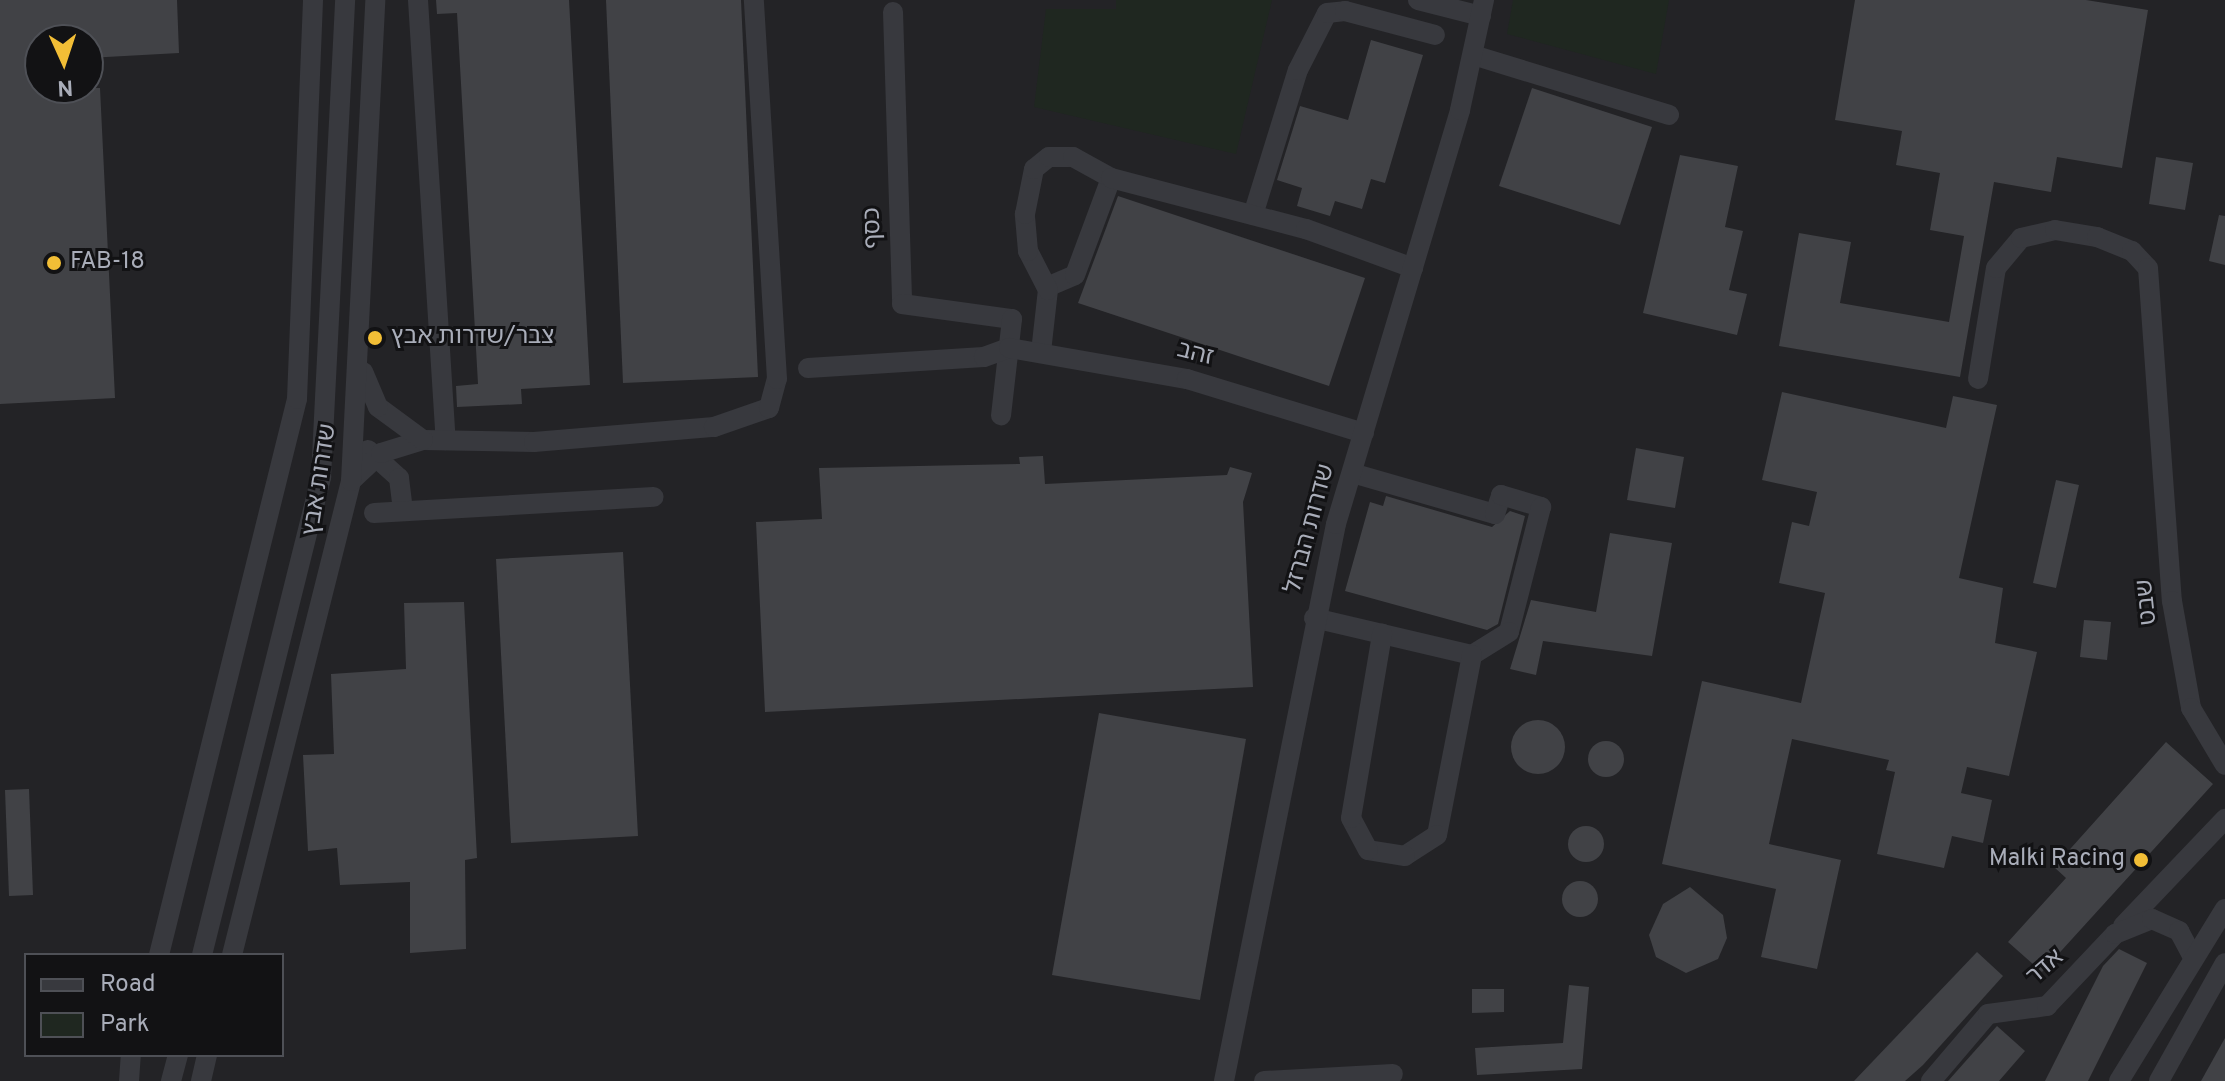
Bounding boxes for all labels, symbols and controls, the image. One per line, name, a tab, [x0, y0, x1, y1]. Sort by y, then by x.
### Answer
north arrow	[24, 24, 104, 104]
text: N	[57, 73, 74, 100]
street label: כסף	[859, 207, 889, 249]
place label: FAB-18	[70, 249, 145, 277]
marker: FAB-18	[45, 254, 63, 272]
place label: צבר/שדרות אבץ	[391, 324, 554, 352]
marker: צבר/שדרות אבץ	[366, 329, 384, 347]
street label: זהב	[1174, 337, 1216, 373]
street label: שדרות אבץ	[298, 422, 344, 538]
street label: שדרות הברזל	[1280, 461, 1342, 597]
street label: שבט	[2131, 578, 2165, 626]
place label: Malki Racing	[1989, 846, 2125, 874]
marker: Malki Racing	[2132, 851, 2150, 869]
street label: אדר	[2022, 944, 2070, 992]
legend	[24, 953, 284, 1057]
text: Road	[100, 970, 156, 1000]
text: Park	[100, 1010, 150, 1040]

